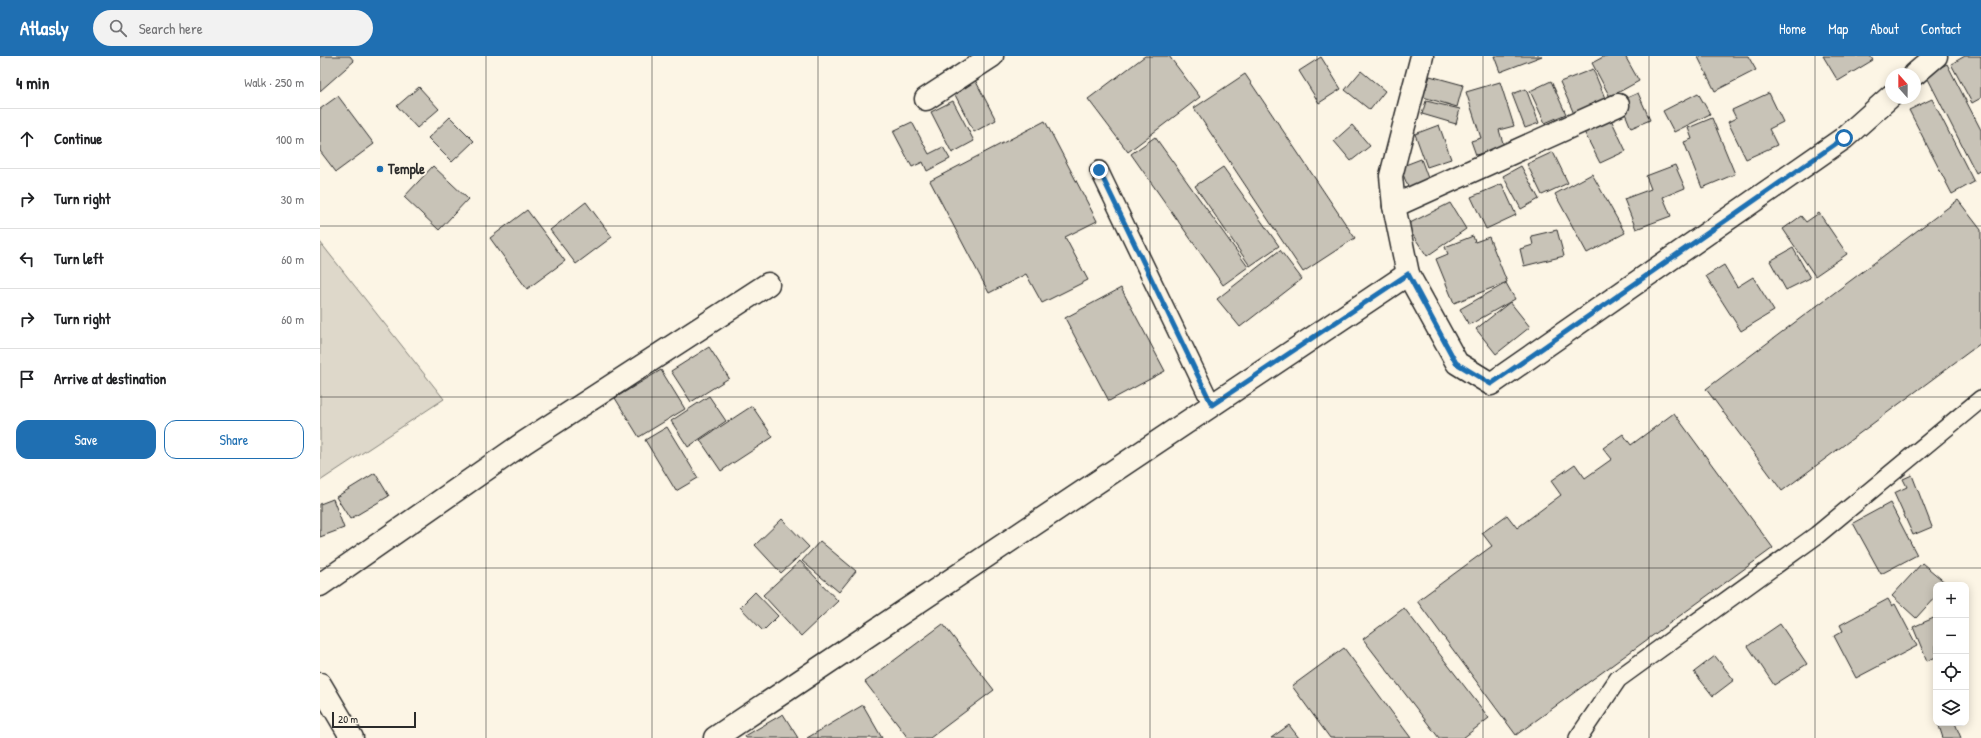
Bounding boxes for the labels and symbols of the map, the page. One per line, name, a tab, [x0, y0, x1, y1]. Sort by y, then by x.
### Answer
north arrow	[1885, 68, 1921, 104]
route start	[1835, 129, 1853, 147]
place label: Temple	[387, 159, 425, 180]
route end	[1090, 161, 1108, 179]
marker: Temple	[375, 164, 385, 174]
scale bar	[332, 710, 416, 729]

